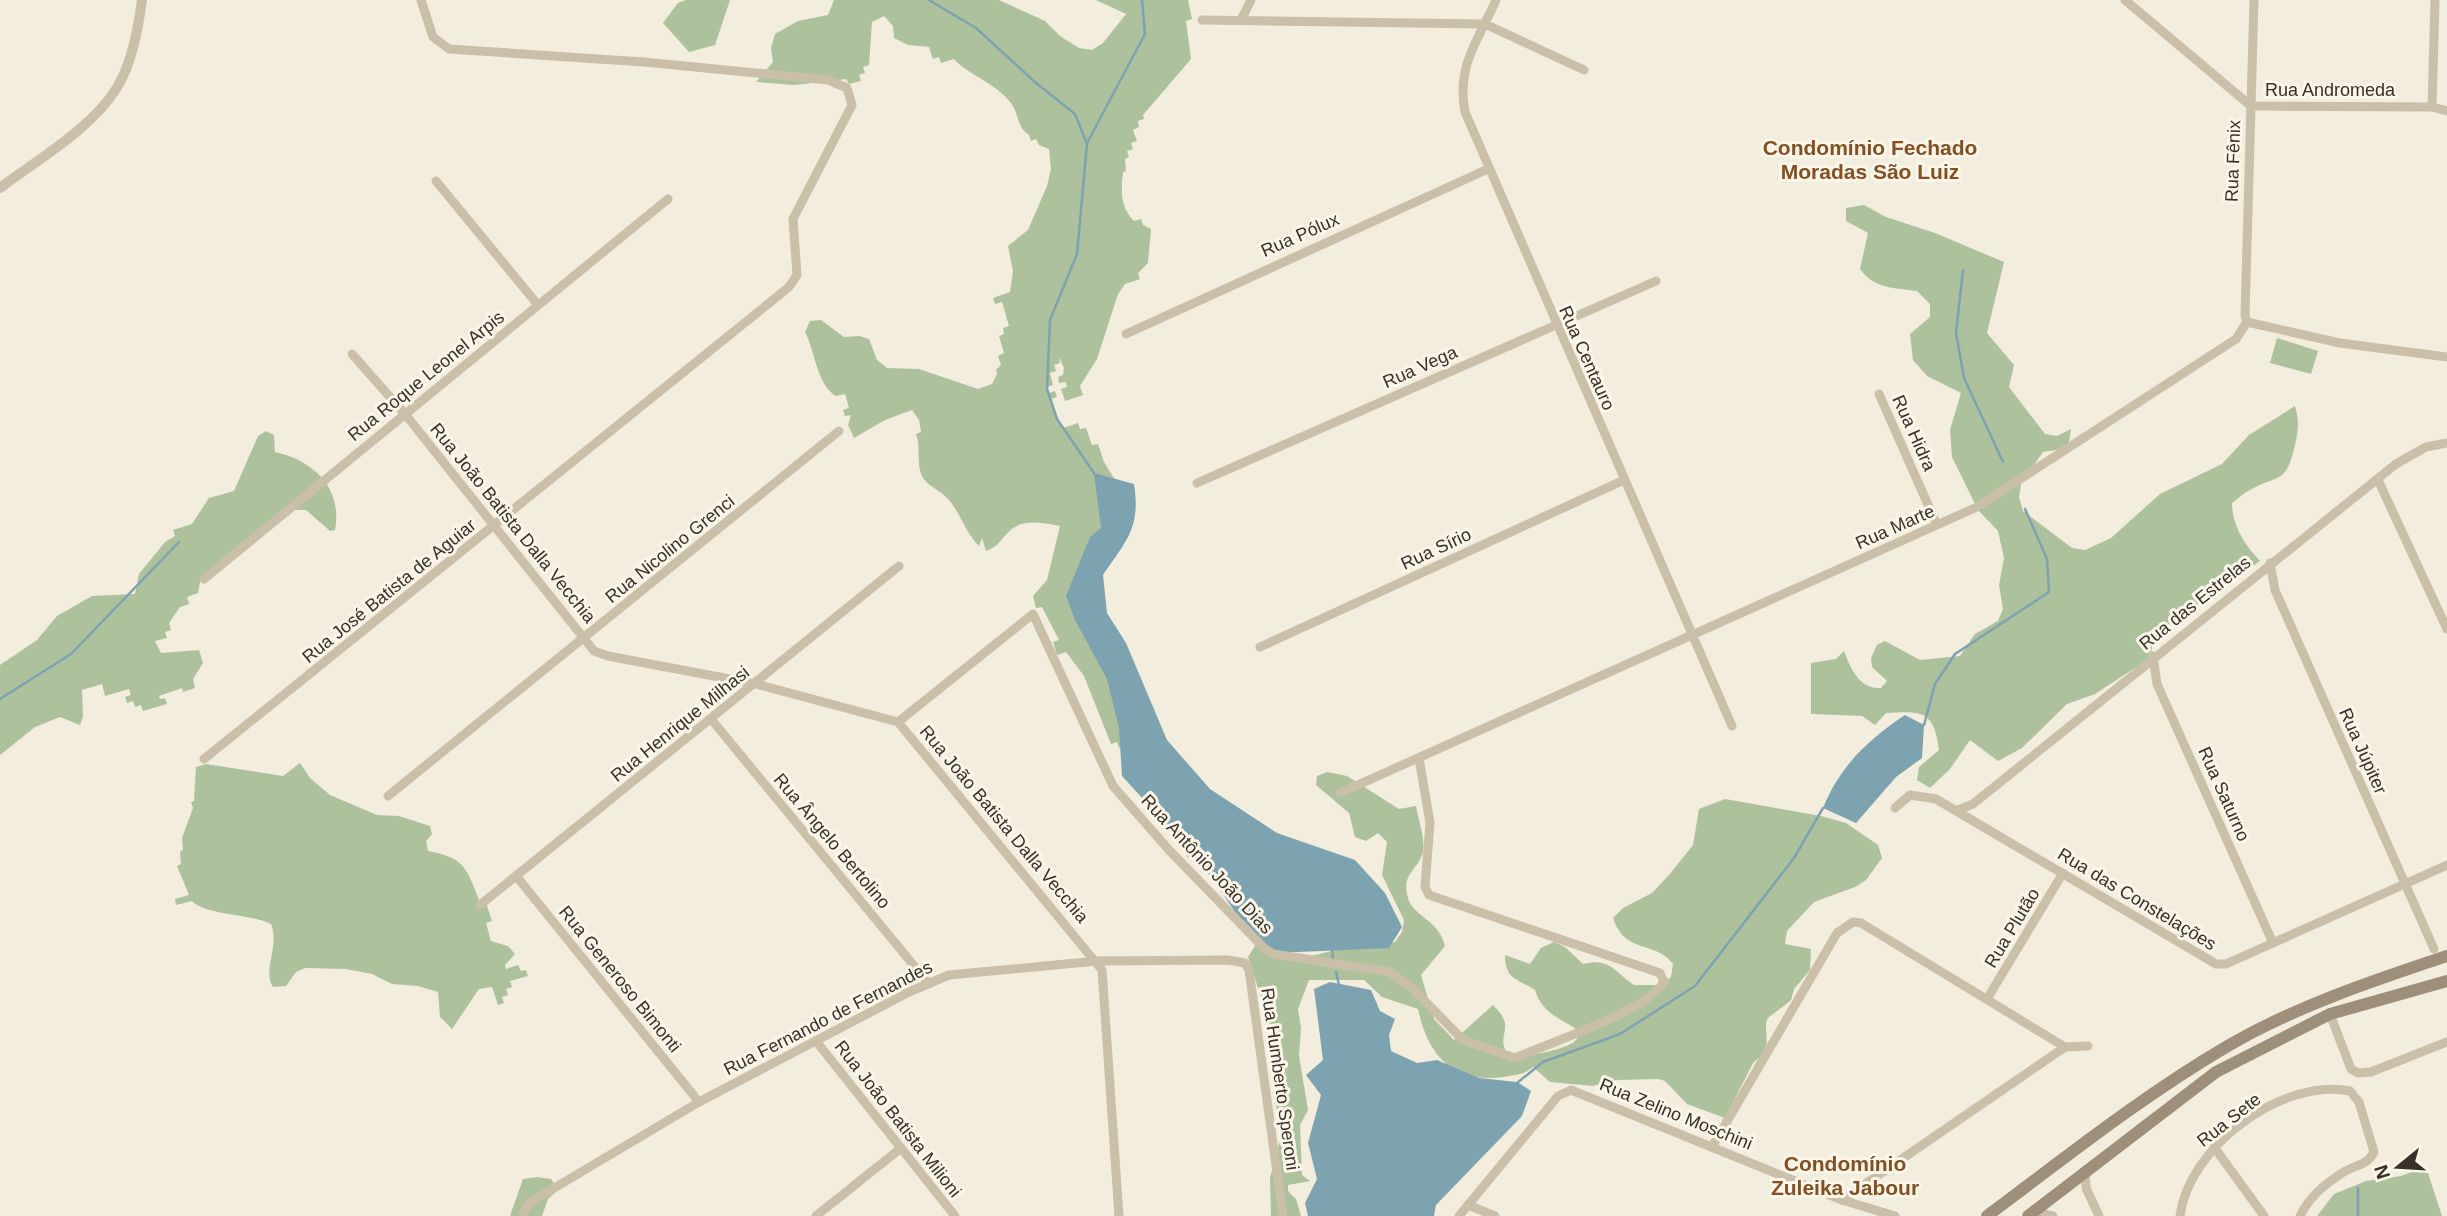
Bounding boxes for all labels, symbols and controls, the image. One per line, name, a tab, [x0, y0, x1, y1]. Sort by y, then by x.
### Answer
street label: Rua Andromeda	[2265, 80, 2396, 100]
street label: Rua Fênix	[2222, 120, 2244, 202]
district label: Condomínio Fechado Moradas São Luiz	[1763, 136, 1977, 183]
street label: Rua Pólux	[1258, 209, 1342, 261]
street label: Rua Centauro	[1555, 303, 1619, 413]
street label: Rua Roque Leonel Arpis	[344, 307, 508, 445]
street label: Rua Vega	[1380, 341, 1461, 392]
street label: Rua Hidra	[1888, 392, 1940, 475]
street label: Rua João Batista Dalla Vecchia	[426, 419, 600, 628]
street label: Rua Nicolino Grenci	[602, 491, 738, 607]
street label: Rua Marte	[1853, 501, 1937, 553]
street label: Rua José Batista de Aguiar	[298, 515, 480, 667]
street label: Rua Sírio	[1398, 524, 1474, 574]
street label: Rua das Estrelas	[2135, 552, 2255, 654]
street label: Rua Henrique Milhasi	[607, 662, 753, 786]
street label: Rua Júpiter	[2335, 705, 2391, 797]
street label: Rua João Batista Dalla Vecchia	[916, 721, 1093, 927]
street label: Rua Saturno	[2194, 744, 2254, 844]
street label: Rua Ângelo Bertolino	[770, 769, 894, 913]
street label: Rua Antônio João Dias	[1137, 790, 1277, 938]
street label: Rua das Constelações	[2054, 844, 2220, 954]
street label: Rua Plutão	[1980, 885, 2044, 971]
street label: Rua Generoso Bimonti	[555, 902, 685, 1056]
street label: Rua Fernando de Fernandes	[720, 957, 936, 1079]
street label: Rua Humberto Speroni	[1257, 986, 1303, 1172]
street label: Rua João Batista Milioni	[831, 1037, 965, 1201]
street label: Rua Zelino Moschini	[1597, 1074, 1755, 1154]
street label: Rua Sete	[2193, 1089, 2265, 1151]
north arrow	[2363, 1132, 2433, 1202]
district label: Condomínio Zuleika Jabour	[1771, 1152, 1919, 1199]
text: N	[2370, 1162, 2394, 1182]

